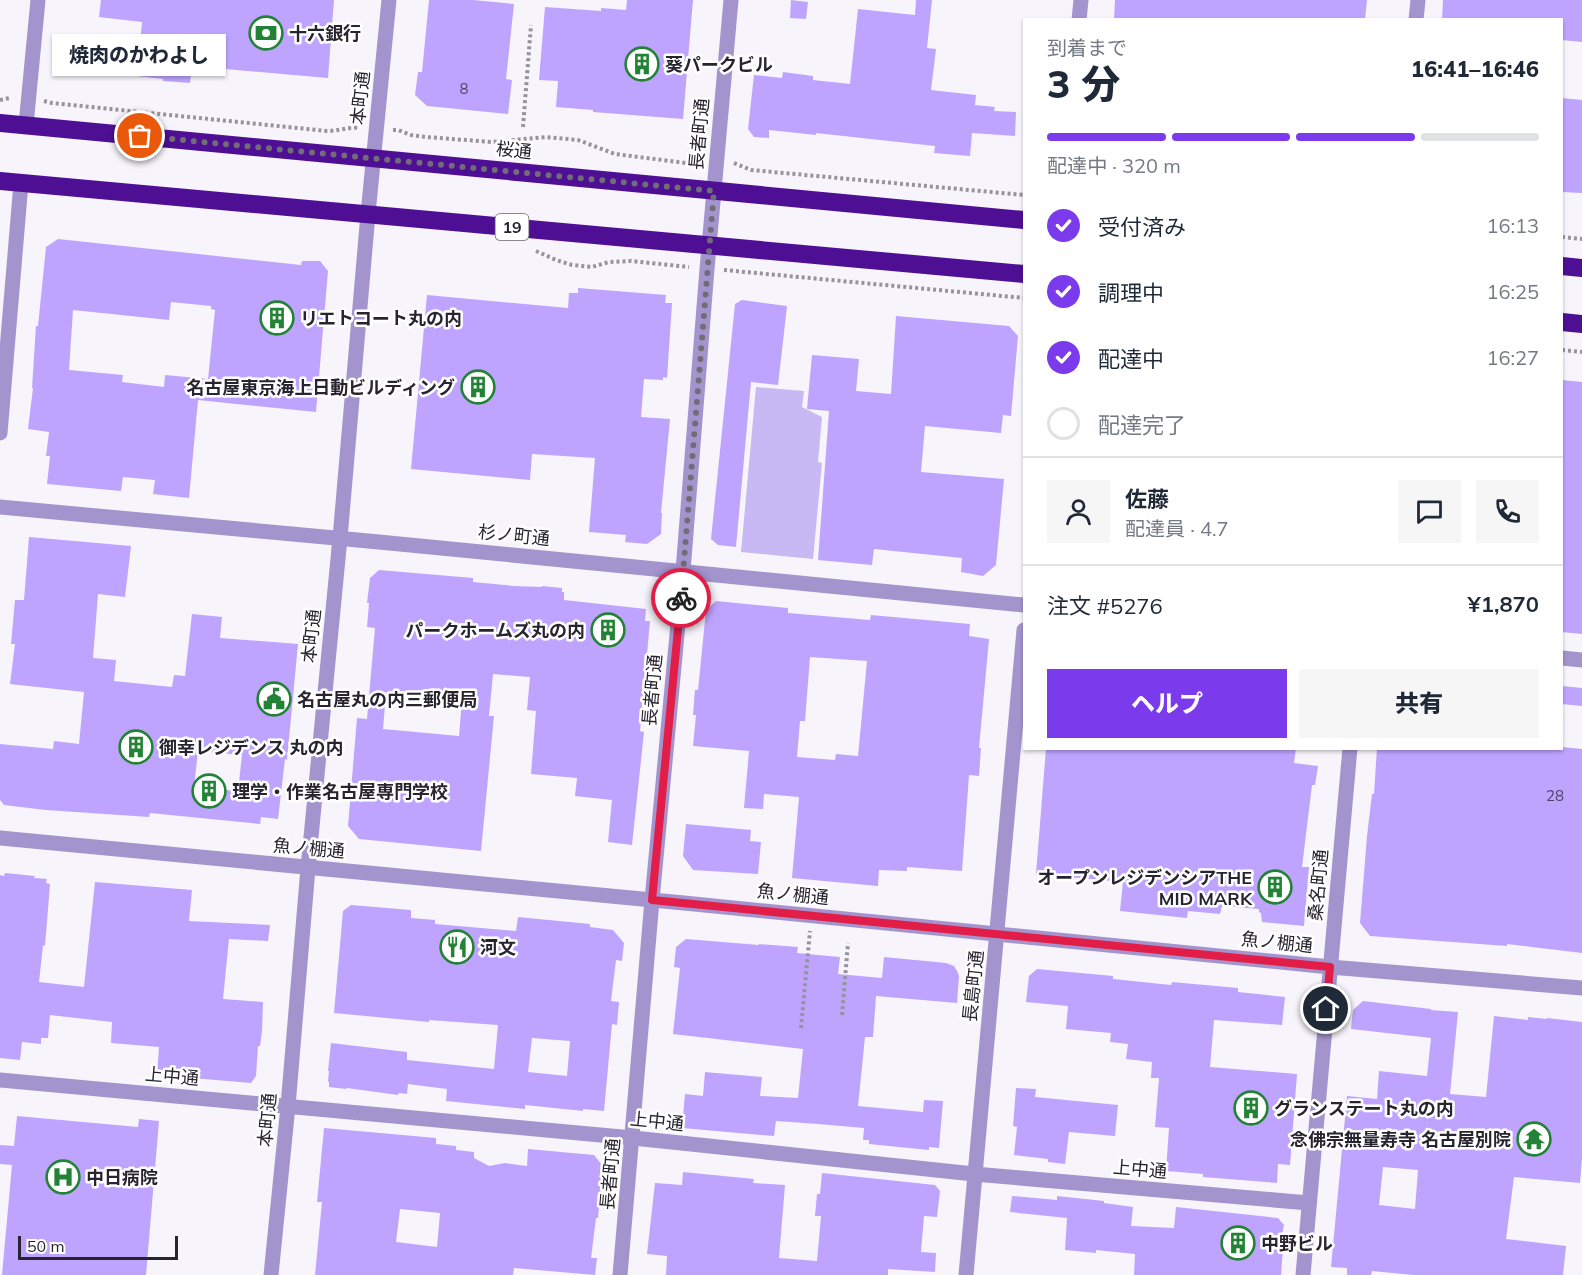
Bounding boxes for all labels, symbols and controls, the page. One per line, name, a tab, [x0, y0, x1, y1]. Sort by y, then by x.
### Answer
bank icon: 十六銀行	[248, 15, 284, 51]
place label: 十六銀行	[289, 22, 361, 45]
callout: 焼肉のかわよし	[53, 34, 227, 76]
text: 到着まで	[1047, 35, 1127, 60]
text: 焼肉のかわよし	[69, 42, 209, 67]
building icon: 葵パークビル	[624, 46, 660, 82]
place label: 葵パークビル	[665, 53, 773, 76]
text: 16:41–16:46	[1411, 55, 1539, 83]
text: 3 分	[1047, 59, 1120, 108]
street label: 本町通	[346, 70, 374, 126]
house number: 8	[459, 79, 469, 98]
street label: 長者町通	[684, 97, 714, 171]
pin	[114, 110, 165, 161]
icon: bag	[123, 119, 156, 152]
street label: 桜通	[495, 137, 533, 163]
text: 配達中 · 320 m	[1047, 153, 1181, 178]
icon: check	[1047, 209, 1080, 242]
text: 受付済み	[1098, 213, 1186, 241]
text: 16:13	[1486, 213, 1539, 238]
road number: 19	[496, 214, 528, 240]
icon: check	[1047, 275, 1080, 308]
text: 調理中	[1098, 279, 1164, 307]
text: 16:25	[1486, 279, 1539, 304]
building icon: リエトコート丸の内	[259, 300, 295, 336]
place label: リエトコート丸の内	[300, 307, 462, 330]
icon: check	[1047, 341, 1080, 374]
text: 配達中	[1098, 345, 1164, 373]
text: 16:27	[1486, 345, 1539, 370]
building icon: 名古屋東京海上日動ビルディング	[460, 369, 496, 405]
place label: 名古屋東京海上日動ビルディング	[186, 376, 455, 399]
text: 配達完了	[1098, 411, 1186, 439]
button: person	[1047, 480, 1110, 543]
button: chat	[1398, 480, 1461, 543]
button: phone	[1476, 480, 1539, 543]
text: 佐藤	[1125, 485, 1169, 513]
text: 配達員 · 4.7	[1125, 516, 1229, 541]
street label: 杉ノ町通	[477, 520, 551, 550]
courier	[651, 568, 711, 628]
icon: bike	[665, 582, 698, 615]
text: ¥1,870	[1468, 590, 1539, 618]
text: 注文 #5276	[1047, 592, 1163, 620]
street label: 本町通	[297, 608, 325, 664]
building icon: パークホームズ丸の内	[590, 612, 626, 648]
place label: パークホームズ丸の内	[406, 619, 585, 642]
street label: 長者町通	[637, 653, 667, 727]
button: ヘルプ	[1047, 669, 1287, 738]
button: 共有	[1299, 669, 1539, 738]
public building icon: 名古屋丸の内三郵便局	[256, 681, 292, 717]
place label: 名古屋丸の内三郵便局	[297, 688, 477, 711]
building icon: 御幸レジデンス 丸の内	[118, 729, 154, 765]
place label: 御幸レジデンス 丸の内	[158, 736, 344, 759]
building icon: 理学・作業名古屋専門学校	[191, 773, 227, 809]
place label: 理学・作業名古屋専門学校	[232, 780, 448, 803]
house number: 28	[1546, 786, 1564, 805]
street label: 魚ノ棚通	[272, 833, 346, 863]
street label: 桑名町通	[1303, 848, 1333, 922]
place label: オープンレジデンシアTHE MID MARK	[1037, 866, 1253, 910]
building icon: オープンレジデンシアTHE MID MARK	[1257, 869, 1293, 905]
street label: 魚ノ棚通	[756, 879, 830, 909]
street label: 魚ノ棚通	[1240, 927, 1314, 957]
restaurant icon: 河文	[439, 929, 475, 965]
place label: 河文	[480, 936, 516, 959]
street label: 長島町通	[958, 949, 988, 1023]
pin	[1300, 983, 1351, 1034]
icon: home	[1309, 992, 1342, 1025]
street label: 上中通	[144, 1062, 200, 1090]
building icon: グランステート丸の内	[1233, 1090, 1269, 1126]
street label: 本町通	[253, 1092, 281, 1148]
place label: グランステート丸の内	[1274, 1097, 1454, 1120]
street label: 上中通	[629, 1107, 685, 1135]
temple icon: 念佛宗無量寿寺 名古屋別院	[1516, 1121, 1552, 1157]
place label: 念佛宗無量寿寺 名古屋別院	[1290, 1128, 1511, 1151]
street label: 長者町通	[595, 1137, 625, 1211]
street label: 上中通	[1112, 1155, 1168, 1183]
hospital icon: 中日病院	[45, 1159, 81, 1195]
place label: 中日病院	[86, 1166, 158, 1189]
building icon: 中野ビル	[1220, 1225, 1256, 1261]
place label: 中野ビル	[1261, 1232, 1333, 1255]
scale bar	[18, 1233, 178, 1260]
text: 50 m	[27, 1236, 64, 1256]

